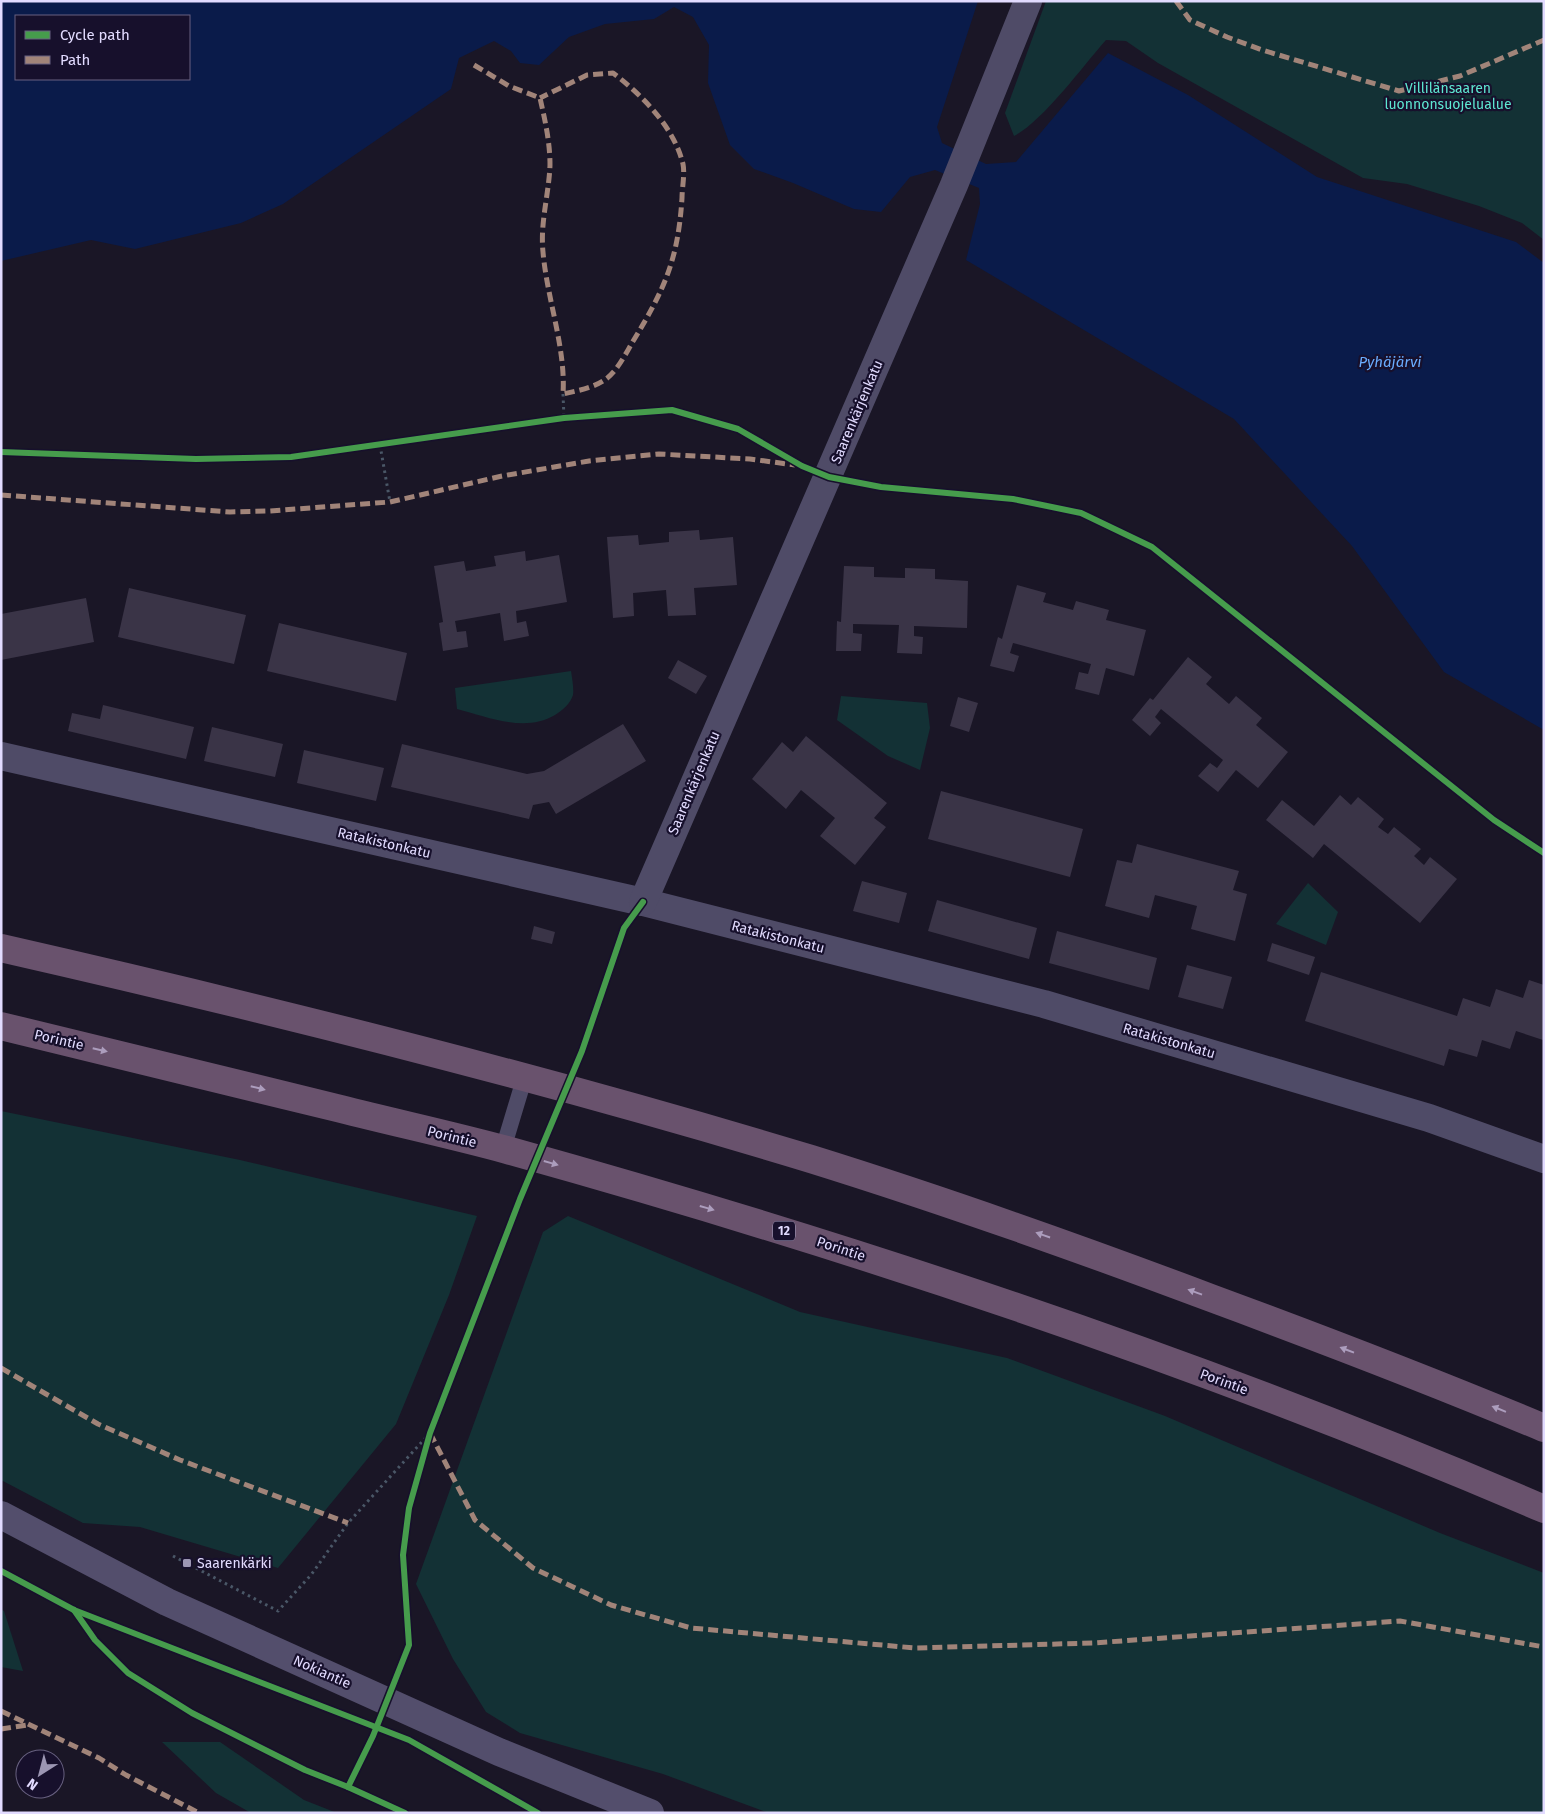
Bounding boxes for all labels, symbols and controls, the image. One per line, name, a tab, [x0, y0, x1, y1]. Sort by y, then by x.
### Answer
legend	[15, 15, 190, 80]
text: Cycle path	[60, 26, 130, 44]
text: Path	[60, 51, 90, 69]
park label: Villilänsaaren luonnonsuojelualue	[1384, 80, 1512, 113]
water label: Pyhäjärvi	[1358, 353, 1422, 371]
street label: Saarenkärjenkatu	[827, 358, 887, 466]
street label: Saarenkärjenkatu	[664, 729, 724, 837]
street label: Ratakistonkatu	[336, 824, 432, 862]
street label: Ratakistonkatu	[730, 917, 826, 957]
street label: Ratakistonkatu	[1121, 1020, 1217, 1062]
street label: Porintie	[33, 1026, 85, 1054]
one-way arrow	[92, 1046, 107, 1054]
one-way arrow	[250, 1084, 265, 1092]
street label: Porintie	[426, 1123, 478, 1151]
one-way arrow	[543, 1160, 558, 1168]
one-way arrow	[699, 1205, 714, 1213]
road number: 12	[773, 1222, 795, 1240]
one-way arrow	[1035, 1231, 1050, 1239]
street label: Porintie	[815, 1233, 867, 1265]
one-way arrow	[1188, 1288, 1203, 1295]
one-way arrow	[1339, 1346, 1354, 1354]
street label: Porintie	[1198, 1365, 1250, 1399]
one-way arrow	[1491, 1405, 1506, 1413]
place label: Saarenkärki	[197, 1555, 272, 1572]
marker: Saarenkärki	[181, 1557, 193, 1569]
street label: Nokiantie	[291, 1652, 353, 1692]
north arrow	[15, 1749, 65, 1799]
text: N	[24, 1775, 41, 1794]

